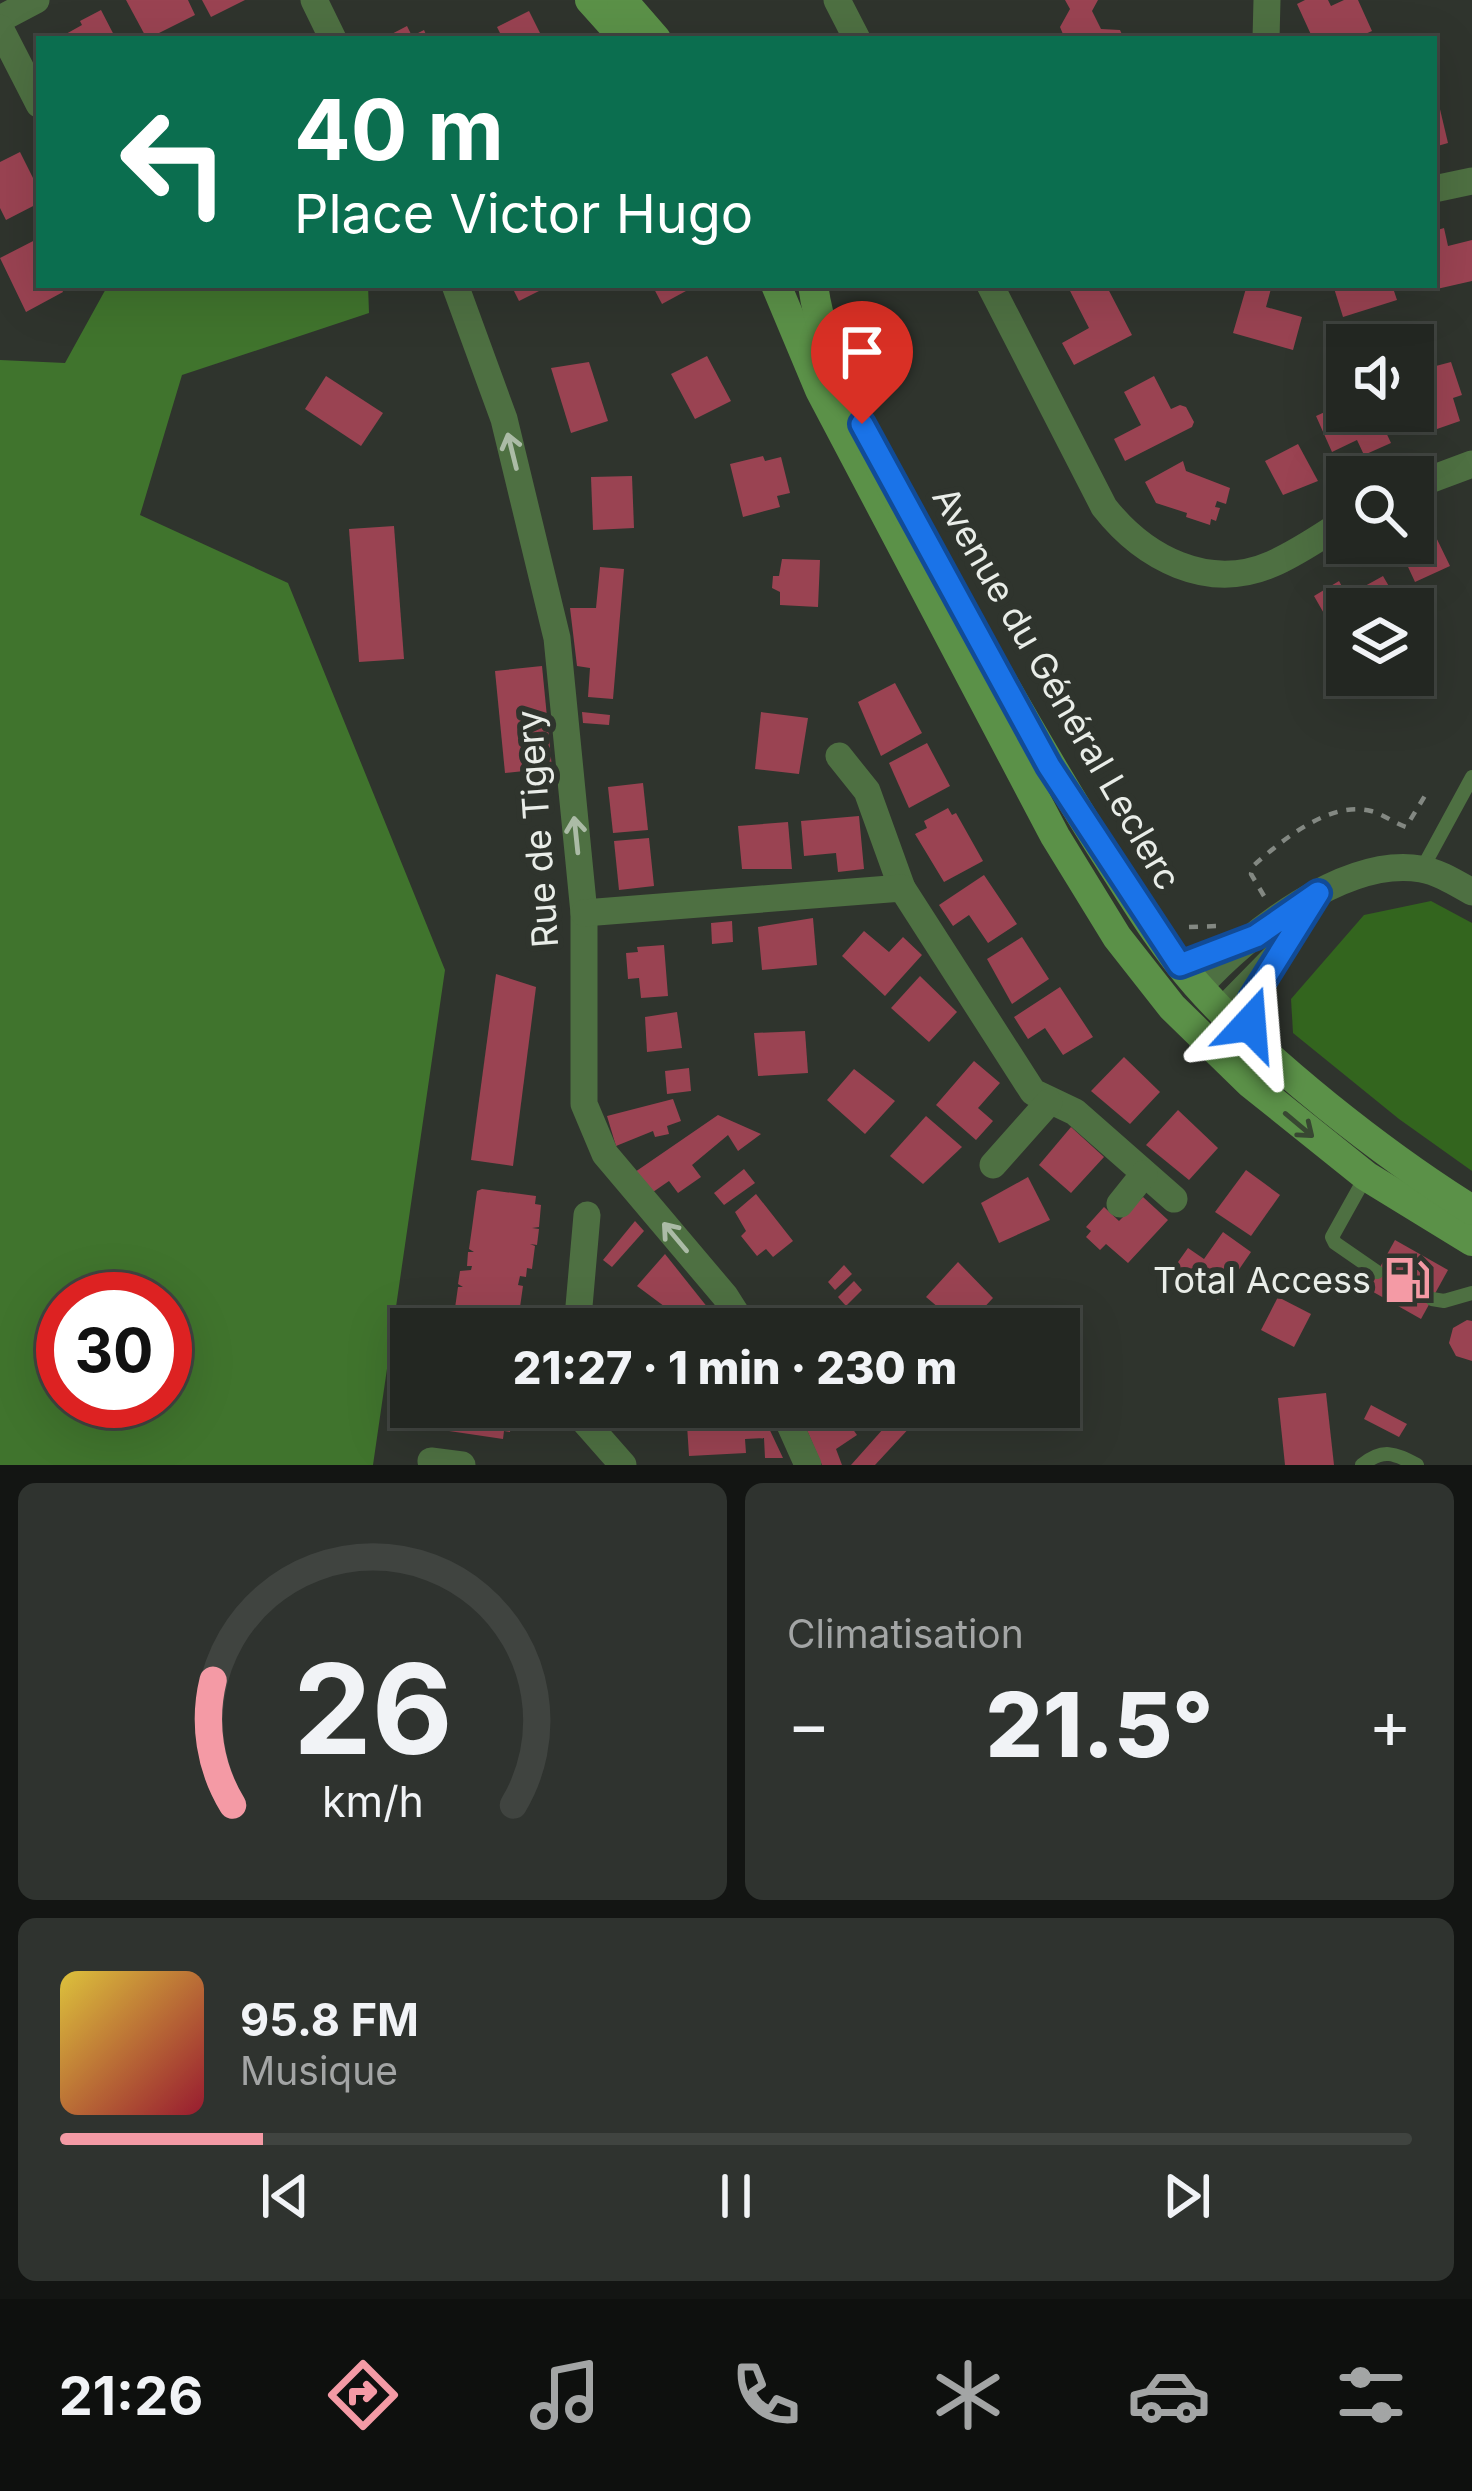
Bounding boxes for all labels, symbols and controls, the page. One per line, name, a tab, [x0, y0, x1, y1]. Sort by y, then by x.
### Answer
text: 40 m	[294, 79, 504, 180]
icon: left	[96, 84, 252, 240]
text: Place Victor Hugo	[294, 181, 753, 246]
pin	[811, 301, 913, 424]
icon: arrive	[829, 319, 895, 385]
map controls	[1326, 324, 1434, 696]
button: sound	[1326, 324, 1434, 432]
one-way arrow	[500, 433, 522, 471]
button: search	[1326, 456, 1434, 564]
street label: Avenue du Général Leclerc	[923, 479, 1191, 897]
button: layers	[1326, 588, 1434, 696]
street label: Rue de Tigery	[507, 709, 567, 949]
one-way arrow	[564, 816, 587, 855]
position arrow	[1187, 961, 1313, 1087]
one-way arrow	[1283, 1110, 1314, 1138]
one-way arrow	[662, 1222, 689, 1253]
fuel station icon: Total Access	[1382, 1255, 1432, 1305]
place label: Total Access	[1153, 1258, 1371, 1302]
speed limit sign: 30	[36, 1272, 192, 1428]
text: 21:27 · 1 min · 230 m	[513, 1340, 957, 1395]
text: Climatisation	[787, 1610, 1024, 1657]
text: 26	[293, 1633, 452, 1784]
text: 21.5°	[985, 1670, 1214, 1779]
text: −	[787, 1684, 831, 1764]
text: +	[1368, 1684, 1412, 1764]
text: km/h	[322, 1774, 423, 1826]
text: 95.8 FM	[240, 1992, 419, 2047]
text: Musique	[240, 2047, 398, 2094]
icon: previous	[252, 2163, 318, 2229]
icon: pause	[703, 2163, 769, 2229]
icon: next	[1154, 2163, 1220, 2229]
icon: directions	[321, 2353, 405, 2437]
icon: music	[523, 2353, 607, 2437]
icon: phone	[724, 2353, 808, 2437]
icon: climate	[926, 2353, 1010, 2437]
icon: car	[1127, 2353, 1211, 2437]
icon: filters	[1329, 2353, 1413, 2437]
text: 21:26	[59, 2363, 203, 2428]

